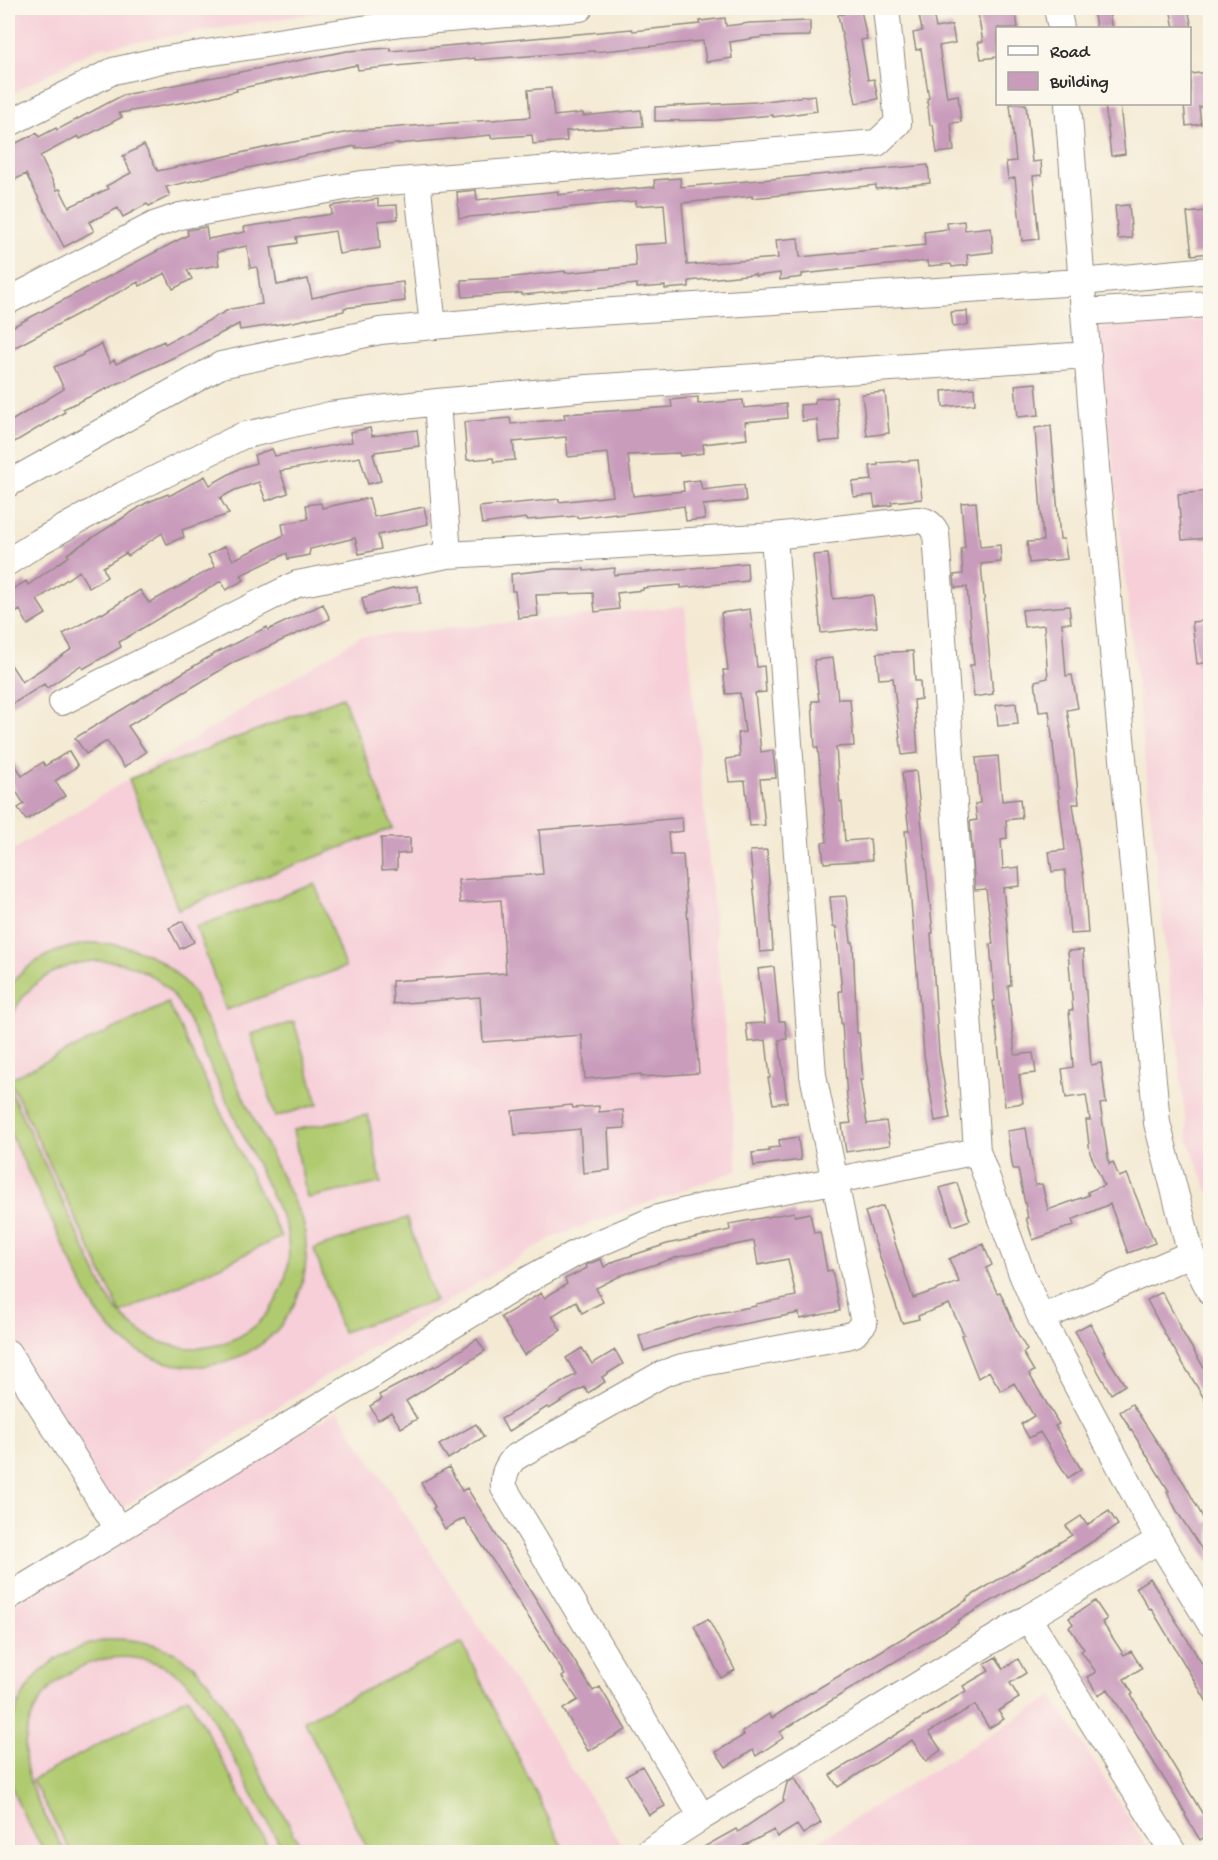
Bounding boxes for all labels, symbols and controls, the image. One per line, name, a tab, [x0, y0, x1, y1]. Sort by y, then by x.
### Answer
legend	[996, 27, 1191, 105]
text: Road	[1050, 43, 1091, 64]
text: Building	[1049, 73, 1109, 94]

